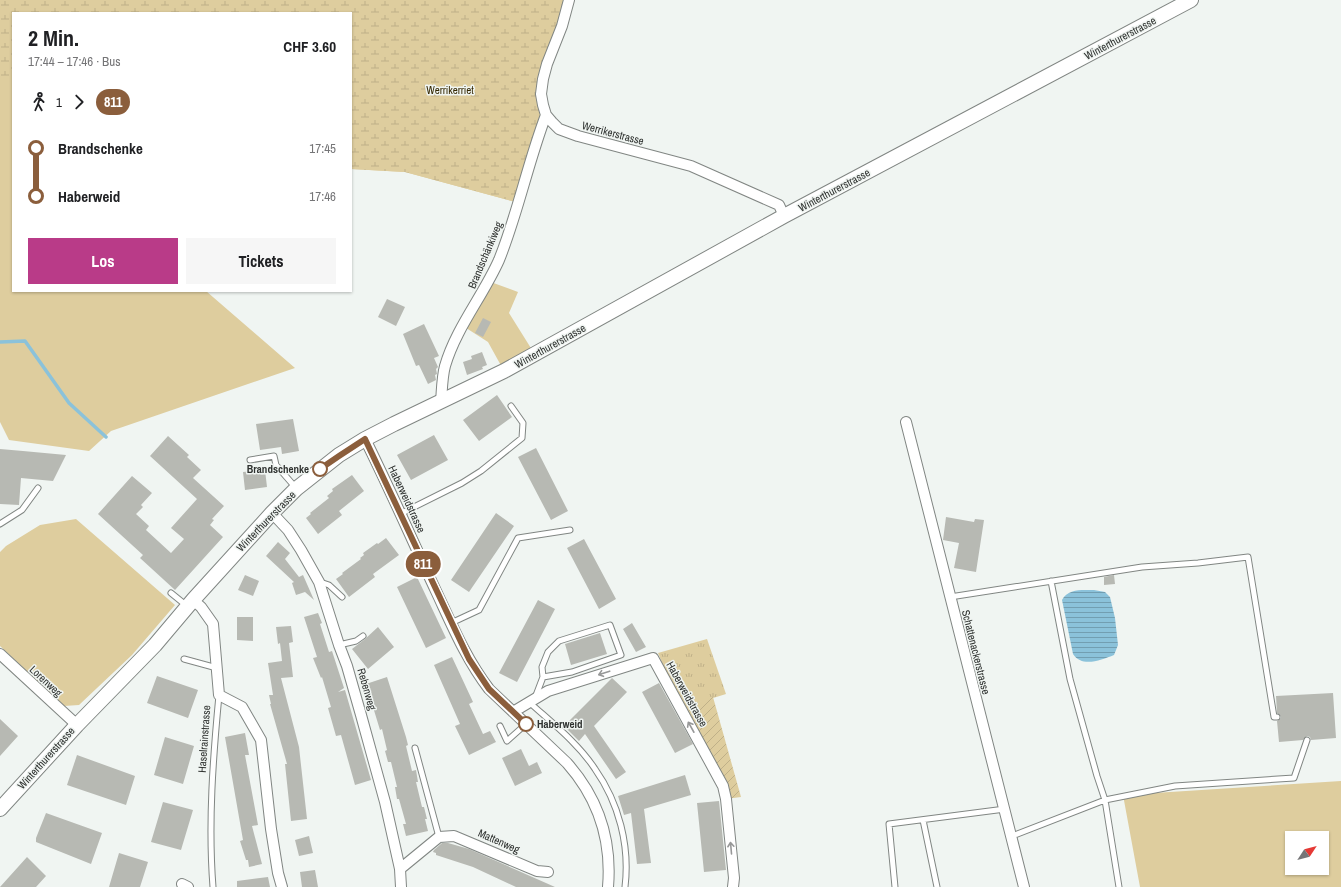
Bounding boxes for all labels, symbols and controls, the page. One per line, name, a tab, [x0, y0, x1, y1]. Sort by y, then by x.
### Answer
street label: Winterthurerstrasse	[1082, 13, 1158, 63]
text: 2 Min.	[28, 23, 79, 53]
text: CHF 3.60	[283, 36, 336, 57]
text: 17:44 – 17:46 · Bus	[28, 53, 120, 70]
park label: Werrikerriet	[426, 83, 474, 97]
icon: walk	[28, 91, 50, 113]
icon: forward	[68, 91, 90, 113]
text: 811	[104, 93, 122, 111]
text: 1	[56, 94, 62, 111]
street label: Werrikerstrasse	[581, 118, 645, 148]
text: Brandschenke	[58, 138, 143, 159]
text: 17:45	[309, 140, 336, 157]
street label: Winterthurerstrasse	[796, 165, 872, 215]
text: Haberweid	[58, 186, 120, 207]
text: 17:46	[309, 188, 336, 205]
street label: Brandschänkiweg	[465, 219, 505, 291]
button: Los	[28, 238, 178, 284]
button: Tickets	[186, 238, 336, 284]
street label: Winterthurerstrasse	[512, 321, 588, 371]
marker: Brandschenke	[312, 461, 328, 477]
place label: Brandschenke	[247, 462, 309, 476]
street label: Haberweidstrasse	[385, 463, 429, 535]
street label: Winterthurerstrasse	[233, 488, 299, 554]
line badge: 811	[400, 551, 446, 577]
text: 811	[414, 555, 432, 573]
street label: Schattenackerstrasse	[959, 608, 993, 696]
street label: Haberweidstrasse	[663, 659, 711, 729]
street label: Lorenweg	[27, 662, 65, 700]
street label: Rebenweg	[354, 666, 380, 712]
one-way arrow	[598, 670, 611, 677]
street label: Haselrainstrasse	[195, 705, 213, 773]
marker: Haberweid	[518, 716, 534, 732]
place label: Haberweid	[537, 717, 583, 731]
one-way arrow	[687, 721, 695, 733]
street label: Winterthurerstrasse	[14, 724, 78, 792]
street label: Mattenweg	[476, 826, 522, 856]
north arrow	[1285, 831, 1329, 875]
map controls	[1285, 831, 1329, 875]
one-way arrow	[727, 842, 735, 855]

